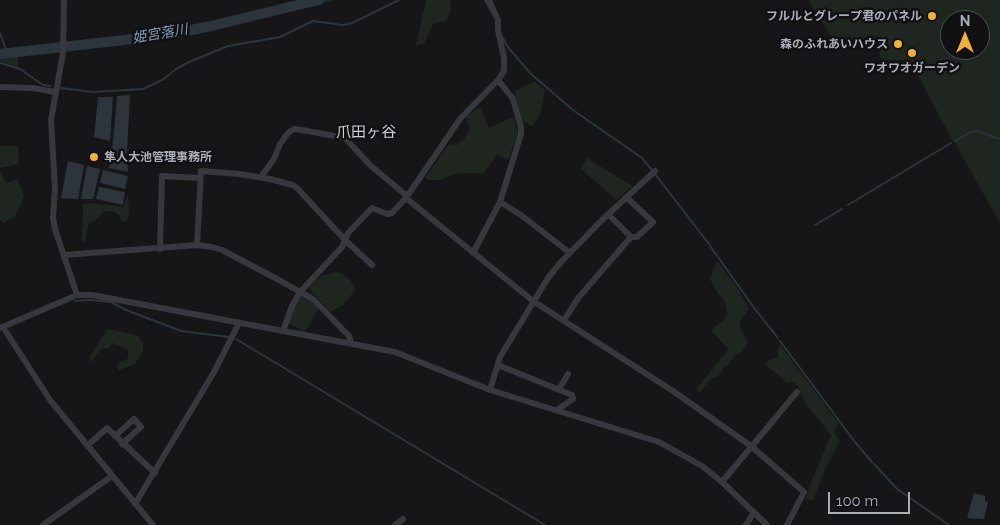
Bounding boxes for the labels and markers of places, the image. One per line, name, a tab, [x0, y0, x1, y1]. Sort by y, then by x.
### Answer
place label: フルルとグレープ君のパネル	[766, 9, 922, 23]
marker: フルルとグレープ君のパネル	[926, 10, 938, 22]
place label: 森のふれあいハウス	[780, 37, 888, 51]
marker: 森のふれあいハウス	[892, 38, 904, 50]
marker: ワオワオガーデン	[906, 47, 918, 59]
place label: ワオワオガーデン	[864, 61, 960, 75]
place label: 隼人大池管理事務所	[104, 150, 212, 164]
marker: 隼人大池管理事務所	[88, 151, 100, 163]

